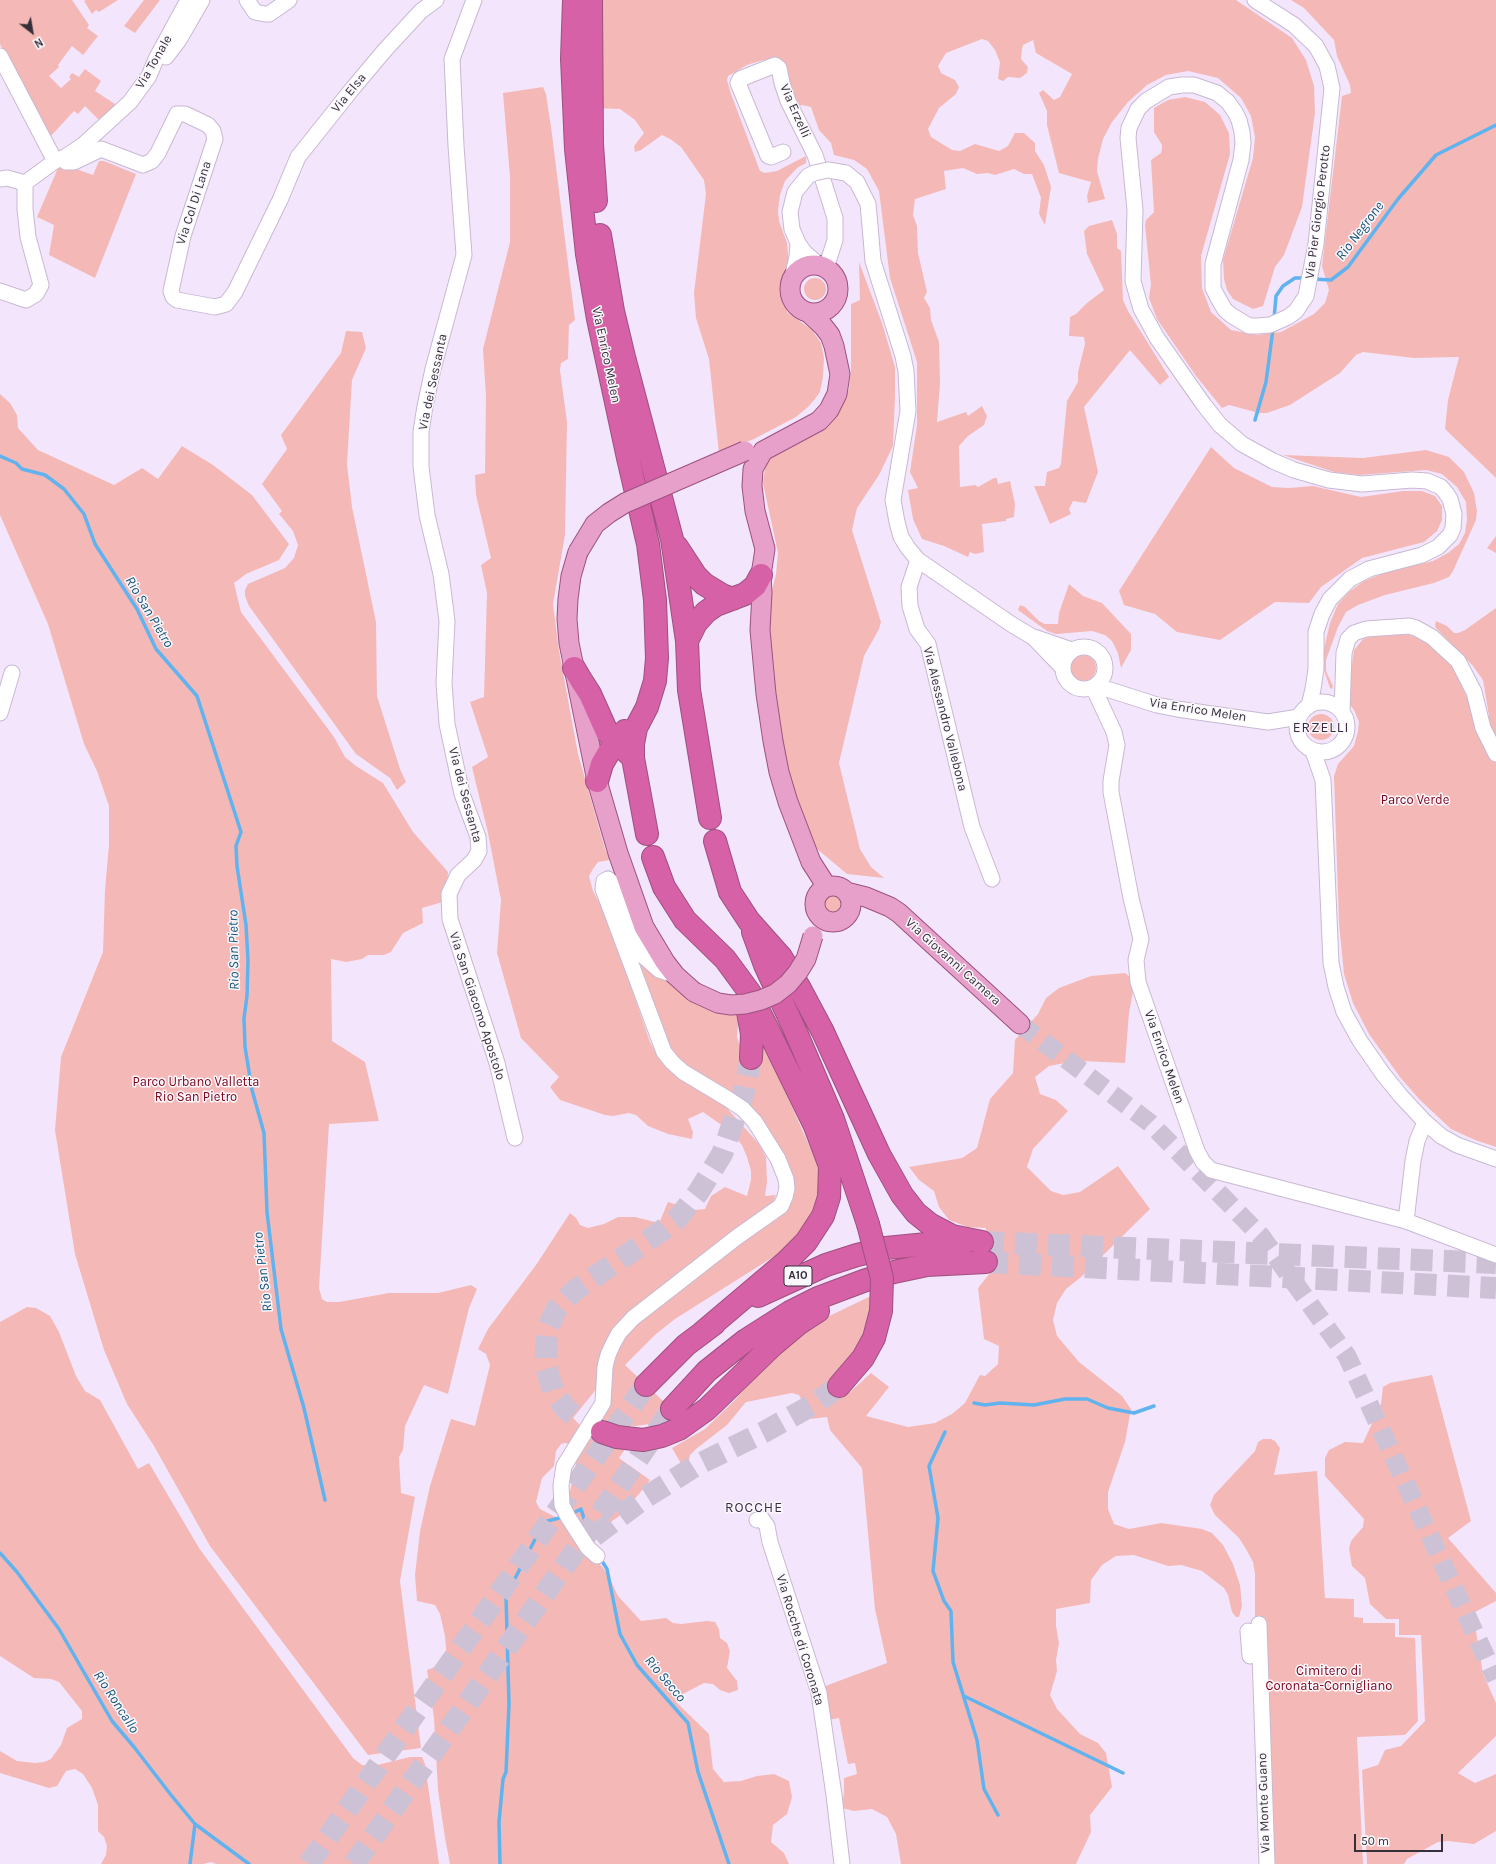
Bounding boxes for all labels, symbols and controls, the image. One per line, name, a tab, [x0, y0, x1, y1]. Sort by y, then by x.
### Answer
north arrow	[12, 12, 52, 52]
street label: Via Tonale	[132, 32, 176, 92]
text: N	[32, 35, 45, 50]
street label: Via Elsa	[328, 70, 370, 116]
street label: Via Erzelli	[776, 82, 814, 140]
street label: Via Pier Giorgio Perotto	[1302, 144, 1334, 280]
street label: Via Col Di Lana	[173, 159, 215, 247]
water label: Rio Negrone	[1332, 198, 1388, 264]
street label: Via Enrico Melen	[588, 305, 624, 405]
street label: Via dei Sessanta	[415, 332, 451, 432]
water label: Rio San Pietro	[121, 573, 177, 651]
street label: Via Alessandro Vallebona	[919, 645, 971, 793]
street label: Via Enrico Melen	[1148, 695, 1248, 725]
district label: ERZELLI	[1293, 720, 1349, 736]
street label: Via dei Sessanta	[445, 746, 485, 844]
park label: Parco Verde	[1381, 792, 1449, 808]
water label: Rio San Pietro	[225, 910, 243, 990]
street label: Via Giovanni Camera	[902, 915, 1004, 1009]
street label: Via San Giacomo Apostolo	[446, 930, 508, 1082]
street label: Via Enrico Melen	[1141, 1008, 1187, 1106]
park label: Parco Urbano Valletta Rio San Pietro	[133, 1074, 259, 1105]
water label: Rio San Pietro	[250, 1231, 276, 1313]
road number: A10	[784, 1266, 812, 1286]
district label: ROCCHE	[725, 1500, 783, 1516]
street label: Via Rocche di Coronata	[773, 1573, 827, 1707]
water label: Rio Secco	[641, 1652, 689, 1706]
park label: Cimitero di Coronata-Cornigliano	[1266, 1663, 1392, 1694]
water label: Rio Roncallo	[90, 1668, 142, 1736]
street label: Via Monte Guano	[1254, 1753, 1274, 1853]
scale bar	[1356, 1826, 1445, 1852]
text: 50 m	[1361, 1834, 1389, 1848]

